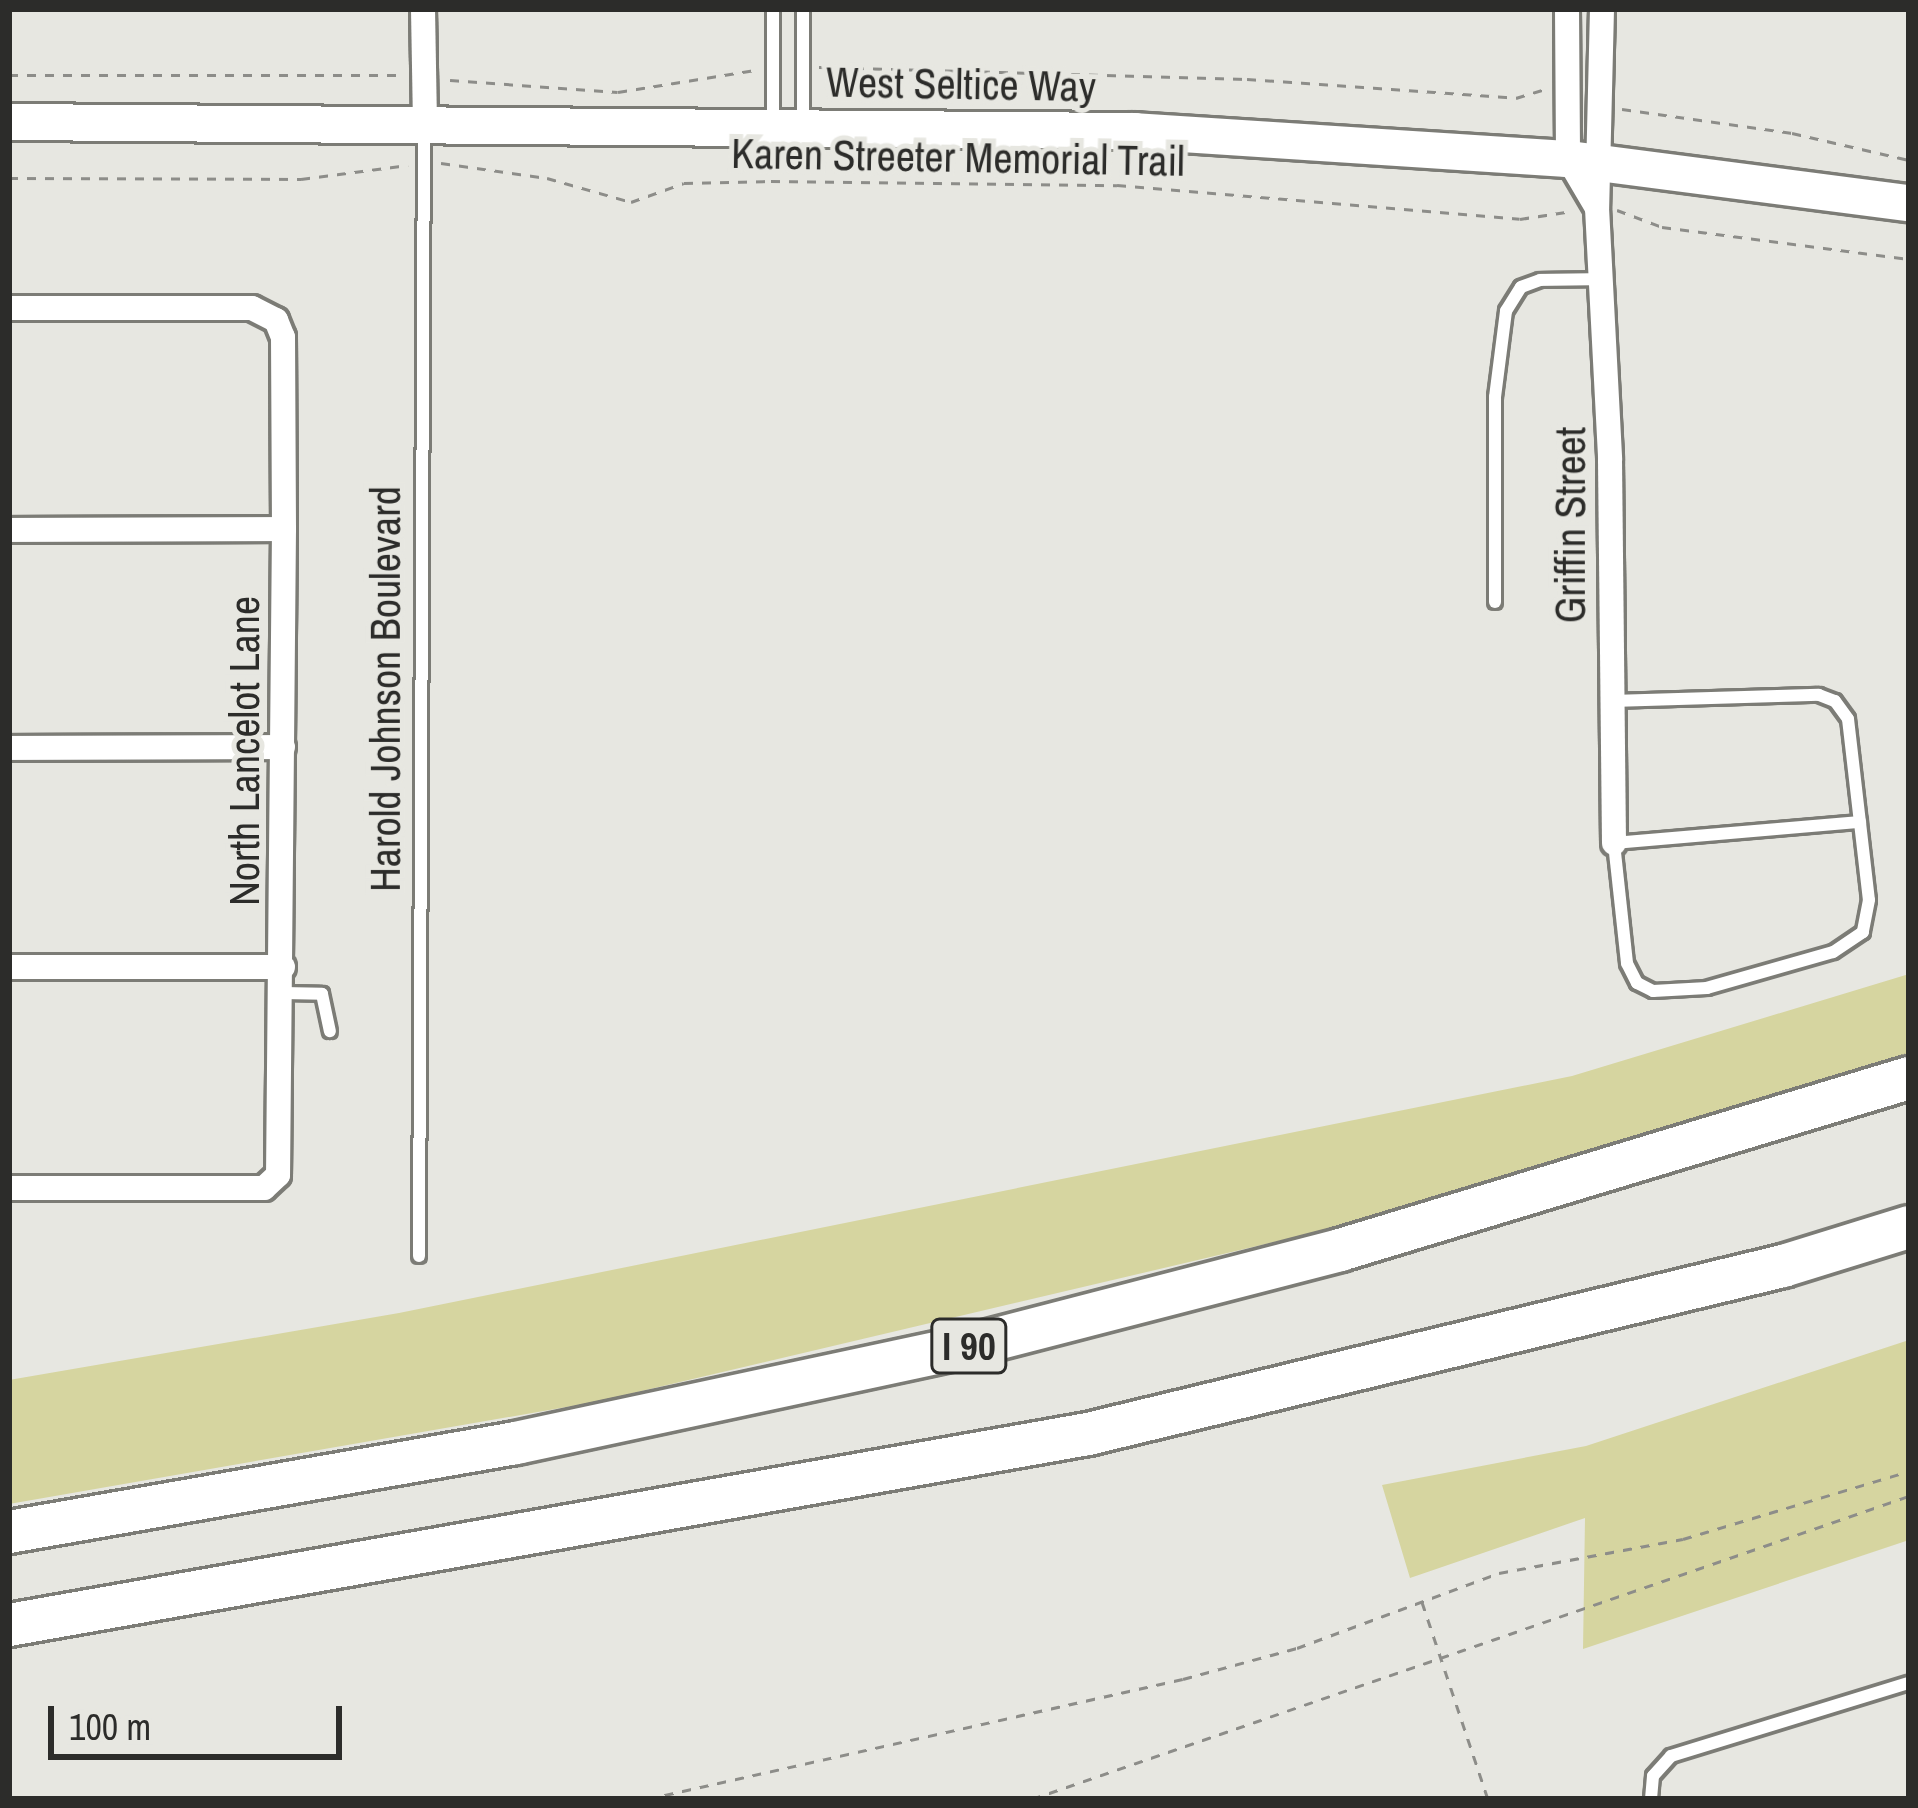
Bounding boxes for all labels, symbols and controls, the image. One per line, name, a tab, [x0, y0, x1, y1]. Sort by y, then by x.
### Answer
street label: West Seltice Way	[826, 56, 1096, 112]
street label: Karen Streeter Memorial Trail	[730, 128, 1186, 186]
street label: Griffin Street	[1545, 427, 1595, 623]
street label: Harold Johnson Boulevard	[360, 486, 410, 892]
street label: North Lancelot Lane	[219, 596, 269, 906]
road number: I 90	[930, 1313, 1008, 1379]
scale bar	[54, 1682, 348, 1756]
text: 100 m	[69, 1703, 151, 1751]

